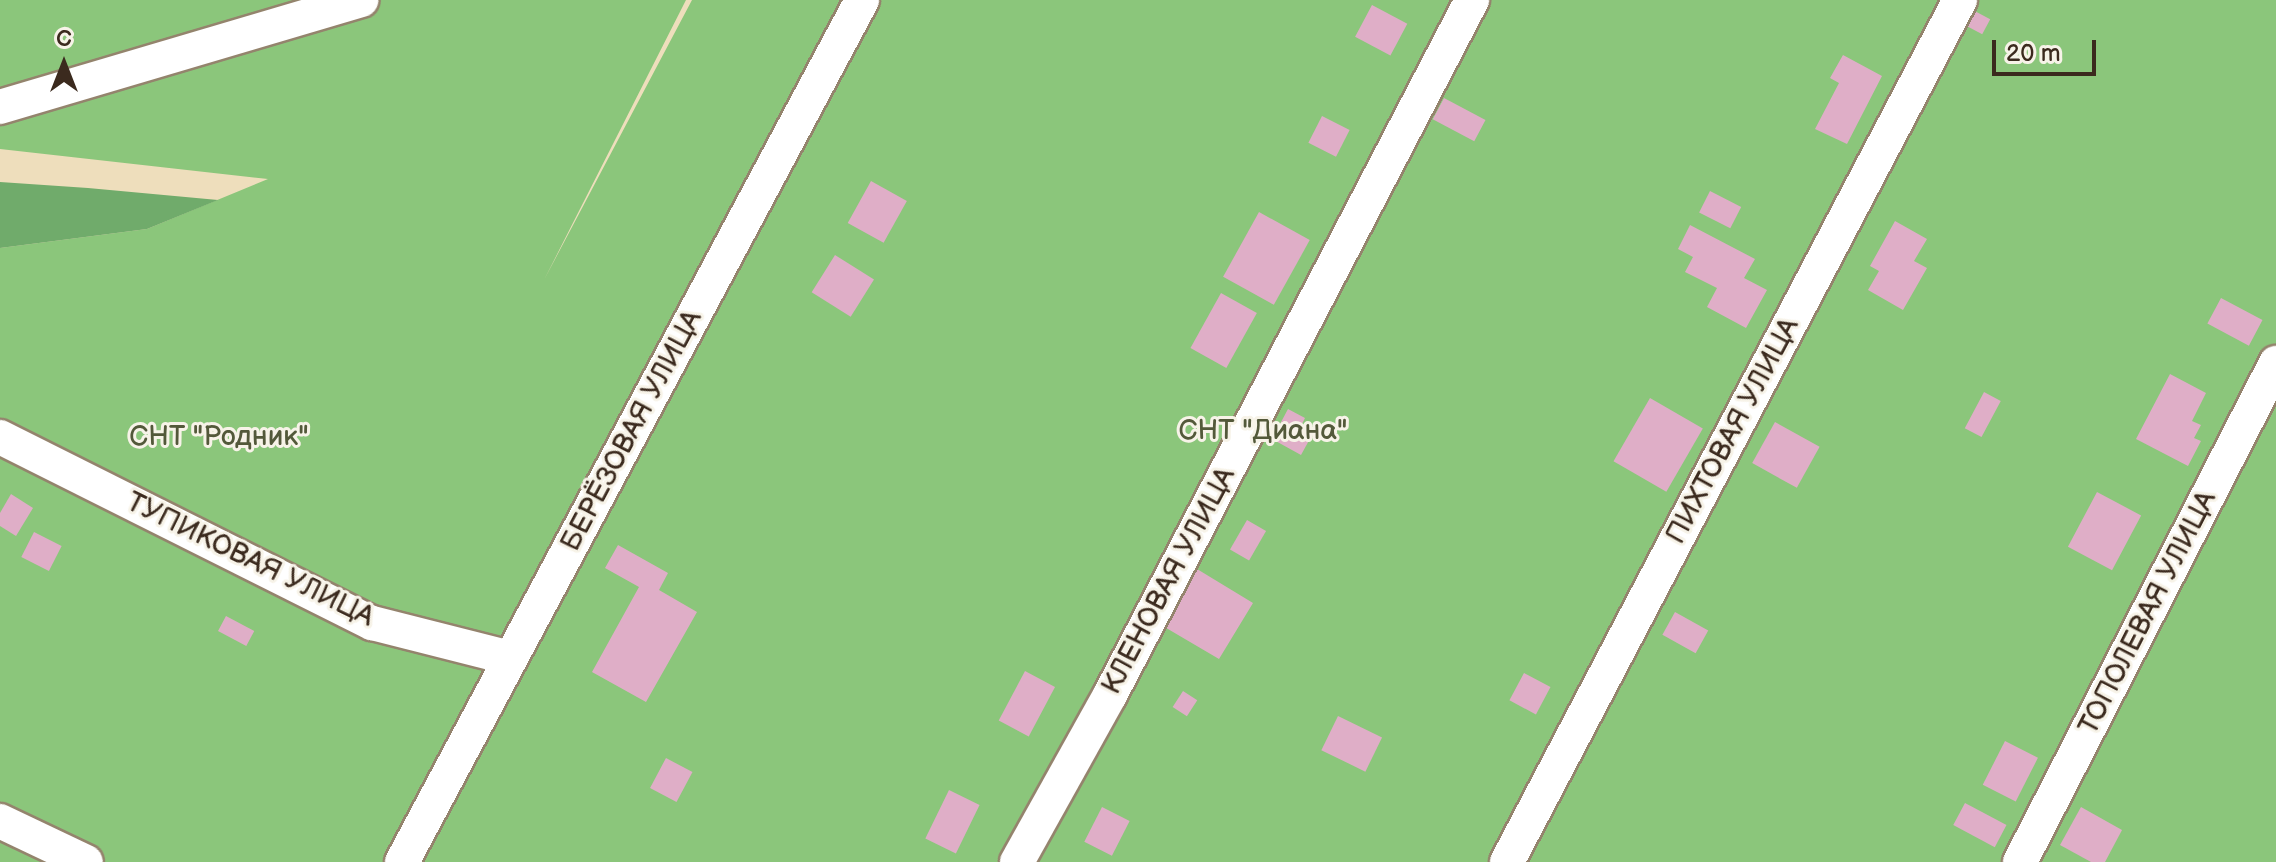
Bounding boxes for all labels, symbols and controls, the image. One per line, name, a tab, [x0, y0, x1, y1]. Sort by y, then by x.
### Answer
north arrow	[24, 24, 104, 104]
scale bar	[1996, 24, 2100, 74]
text: С	[56, 26, 72, 53]
text: 20 m	[2006, 39, 2061, 68]
street label: БЕРЁЗОВАЯ УЛИЦА	[554, 305, 710, 557]
street label: ПИХТОВАЯ УЛИЦА	[1659, 312, 1807, 550]
park label: СНТ "Диана"	[1179, 414, 1347, 448]
park label: СНТ "Родник"	[129, 420, 309, 454]
street label: КЛЕНОВАЯ УЛИЦА	[1095, 462, 1243, 700]
street label: ТУПИКОВАЯ УЛИЦА	[121, 485, 379, 635]
street label: ТОПОЛЕВАЯ УЛИЦА	[2072, 486, 2224, 740]

